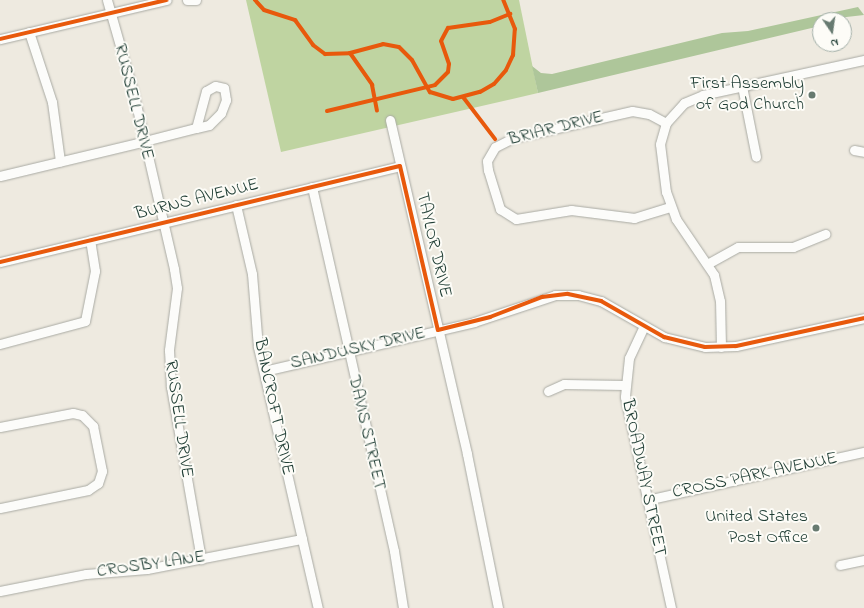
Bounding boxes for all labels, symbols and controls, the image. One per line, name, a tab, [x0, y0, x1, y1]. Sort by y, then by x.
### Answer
north arrow	[812, 12, 852, 52]
text: N	[829, 34, 840, 51]
street label: RUSSELL DRIVE	[108, 42, 158, 162]
place label: First Assembly of God Church	[690, 74, 804, 116]
marker: First Assembly of God Church	[807, 90, 817, 100]
street label: BRIAR DRIVE	[506, 107, 606, 151]
street label: BURNS AVENUE	[133, 174, 261, 226]
street label: TAYLOR DRIVE	[410, 190, 456, 300]
street label: SANDUSKY DRIVE	[288, 323, 428, 375]
street label: BANCROFT DRIVE	[248, 337, 298, 477]
street label: RUSSELL DRIVE	[159, 359, 197, 479]
street label: DAVIS STREET	[342, 374, 390, 492]
street label: BROADWAY STREET	[616, 397, 670, 559]
street label: CROSS PARK AVENUE	[671, 448, 839, 504]
place label: United States Post Office	[705, 507, 808, 550]
marker: United States Post Office	[811, 523, 821, 533]
street label: CROSBY LANE	[95, 547, 207, 583]

